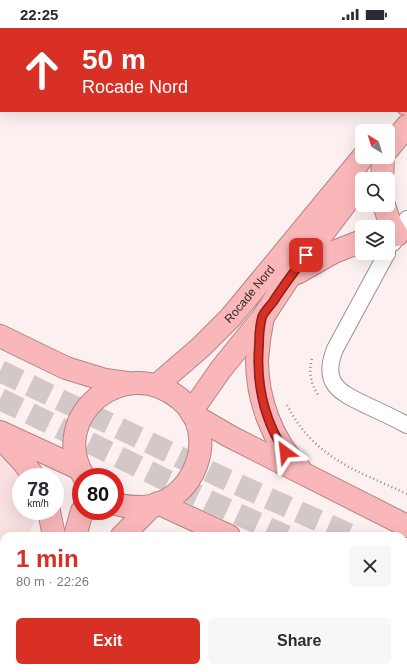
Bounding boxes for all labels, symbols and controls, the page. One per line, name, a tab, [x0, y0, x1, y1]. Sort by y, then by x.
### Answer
text: 22:25	[20, 6, 58, 23]
icon: ahead	[16, 44, 68, 96]
text: 50 m	[82, 44, 146, 75]
text: Rocade Nord	[82, 77, 188, 97]
north arrow	[355, 124, 395, 164]
map controls	[355, 124, 395, 260]
button: search	[355, 172, 395, 212]
button: layers	[355, 220, 395, 260]
pin	[289, 238, 323, 272]
icon: arrive	[295, 244, 317, 266]
street label: Rocade Nord	[222, 263, 278, 326]
position arrow	[264, 431, 306, 473]
speed limit sign: 80	[72, 468, 124, 520]
text: 78	[27, 478, 49, 500]
text: km/h	[27, 498, 49, 509]
text: 1 min	[16, 545, 79, 572]
button: close	[349, 545, 391, 587]
text: 80 m · 22:26	[16, 574, 89, 589]
button: Exit	[16, 618, 200, 664]
button: Share	[208, 618, 391, 664]

